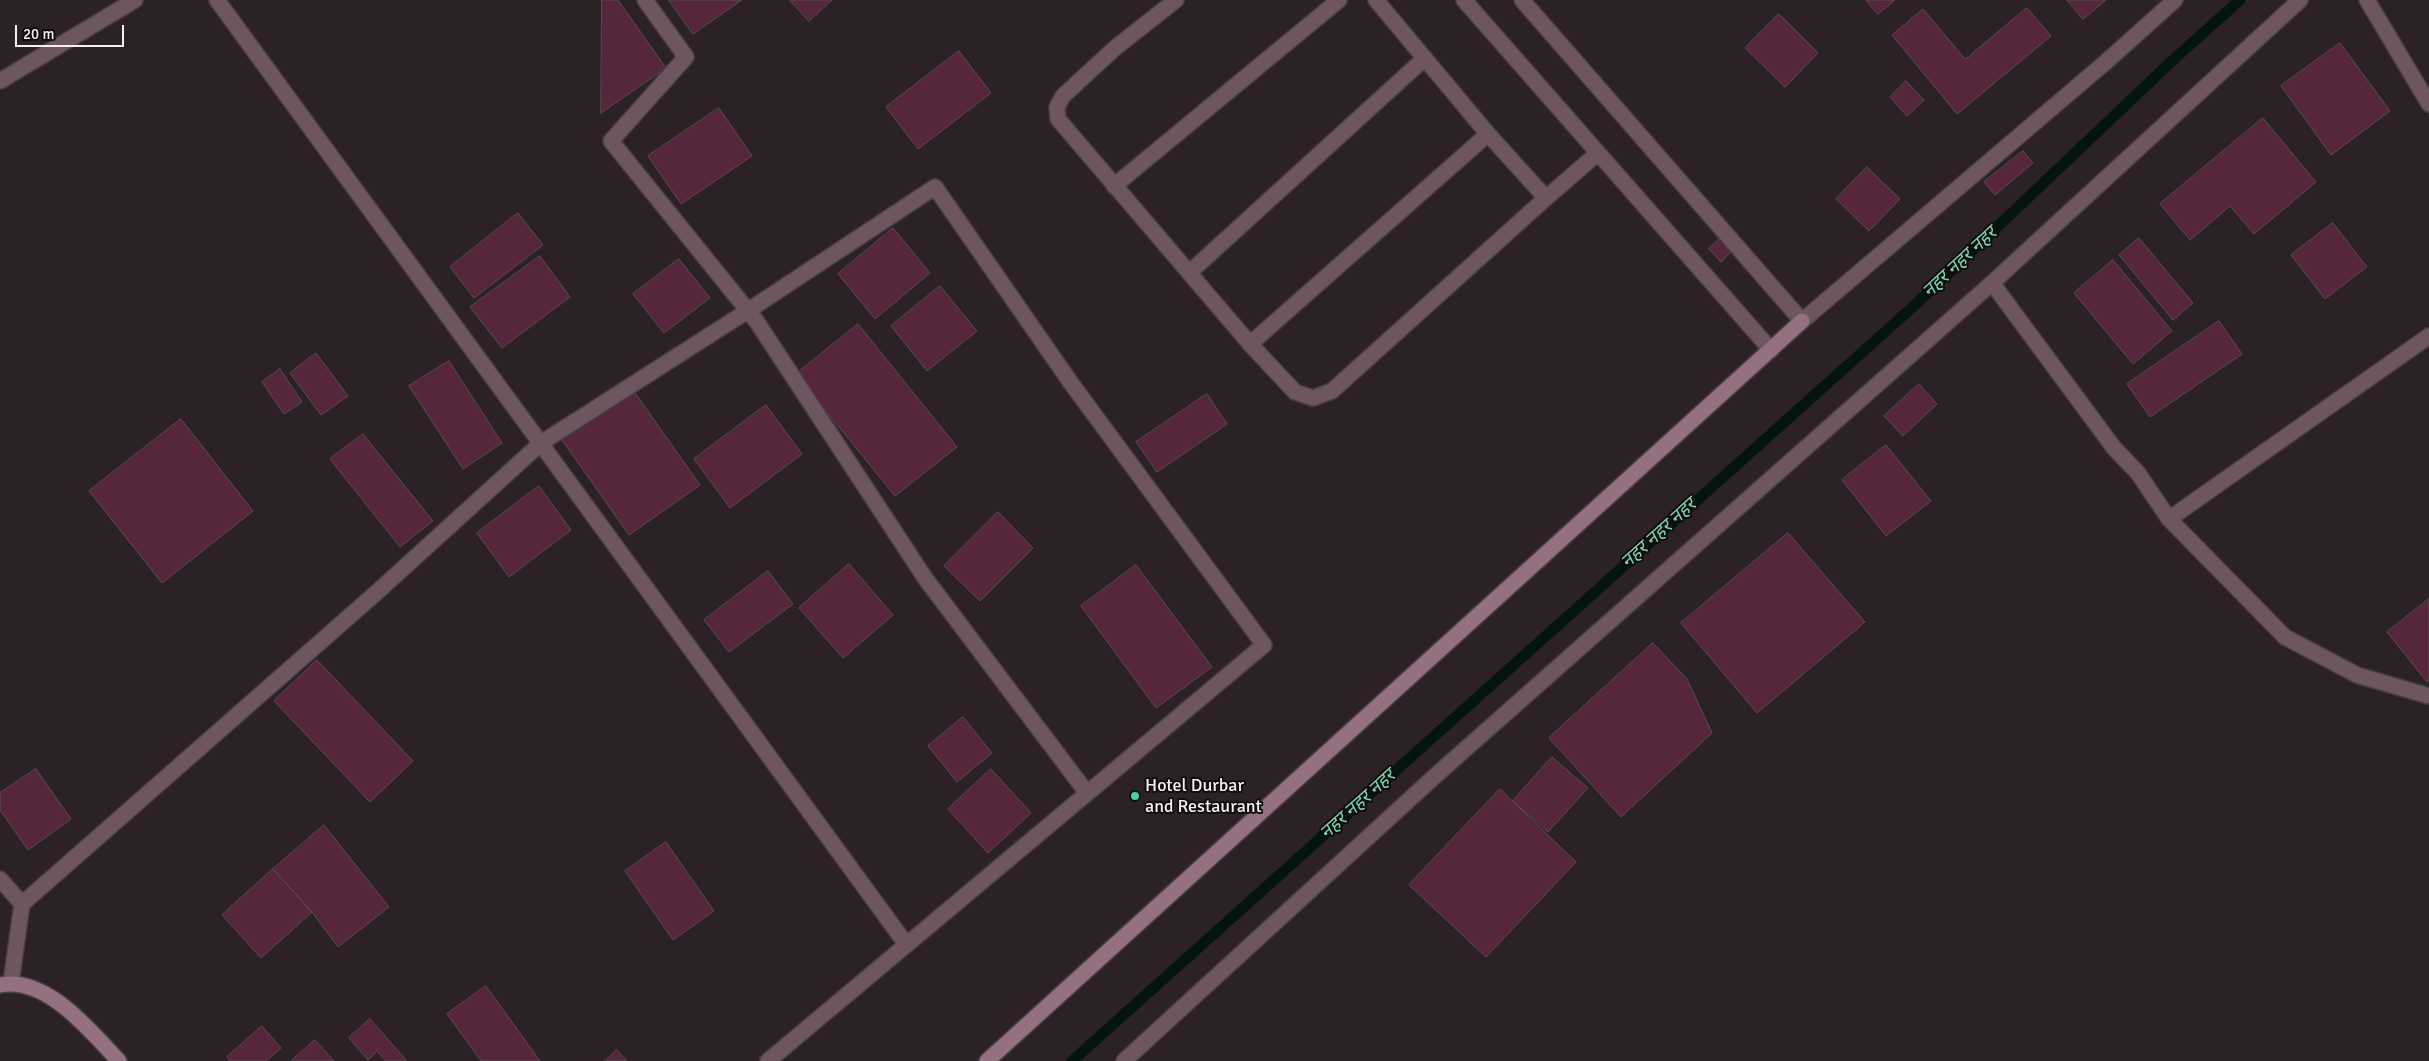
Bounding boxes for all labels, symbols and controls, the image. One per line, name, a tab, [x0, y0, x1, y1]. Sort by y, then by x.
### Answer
scale bar	[18, 15, 126, 47]
text: 20 m	[23, 25, 54, 43]
water label: नहर नहर नहर	[1918, 223, 2002, 303]
water label: नहर नहर नहर	[1617, 494, 1701, 574]
water label: नहर नहर नहर	[1316, 765, 1400, 845]
place label: Hotel Durbar and Restaurant	[1145, 775, 1262, 818]
marker: Hotel Durbar and Restaurant	[1129, 790, 1141, 802]

